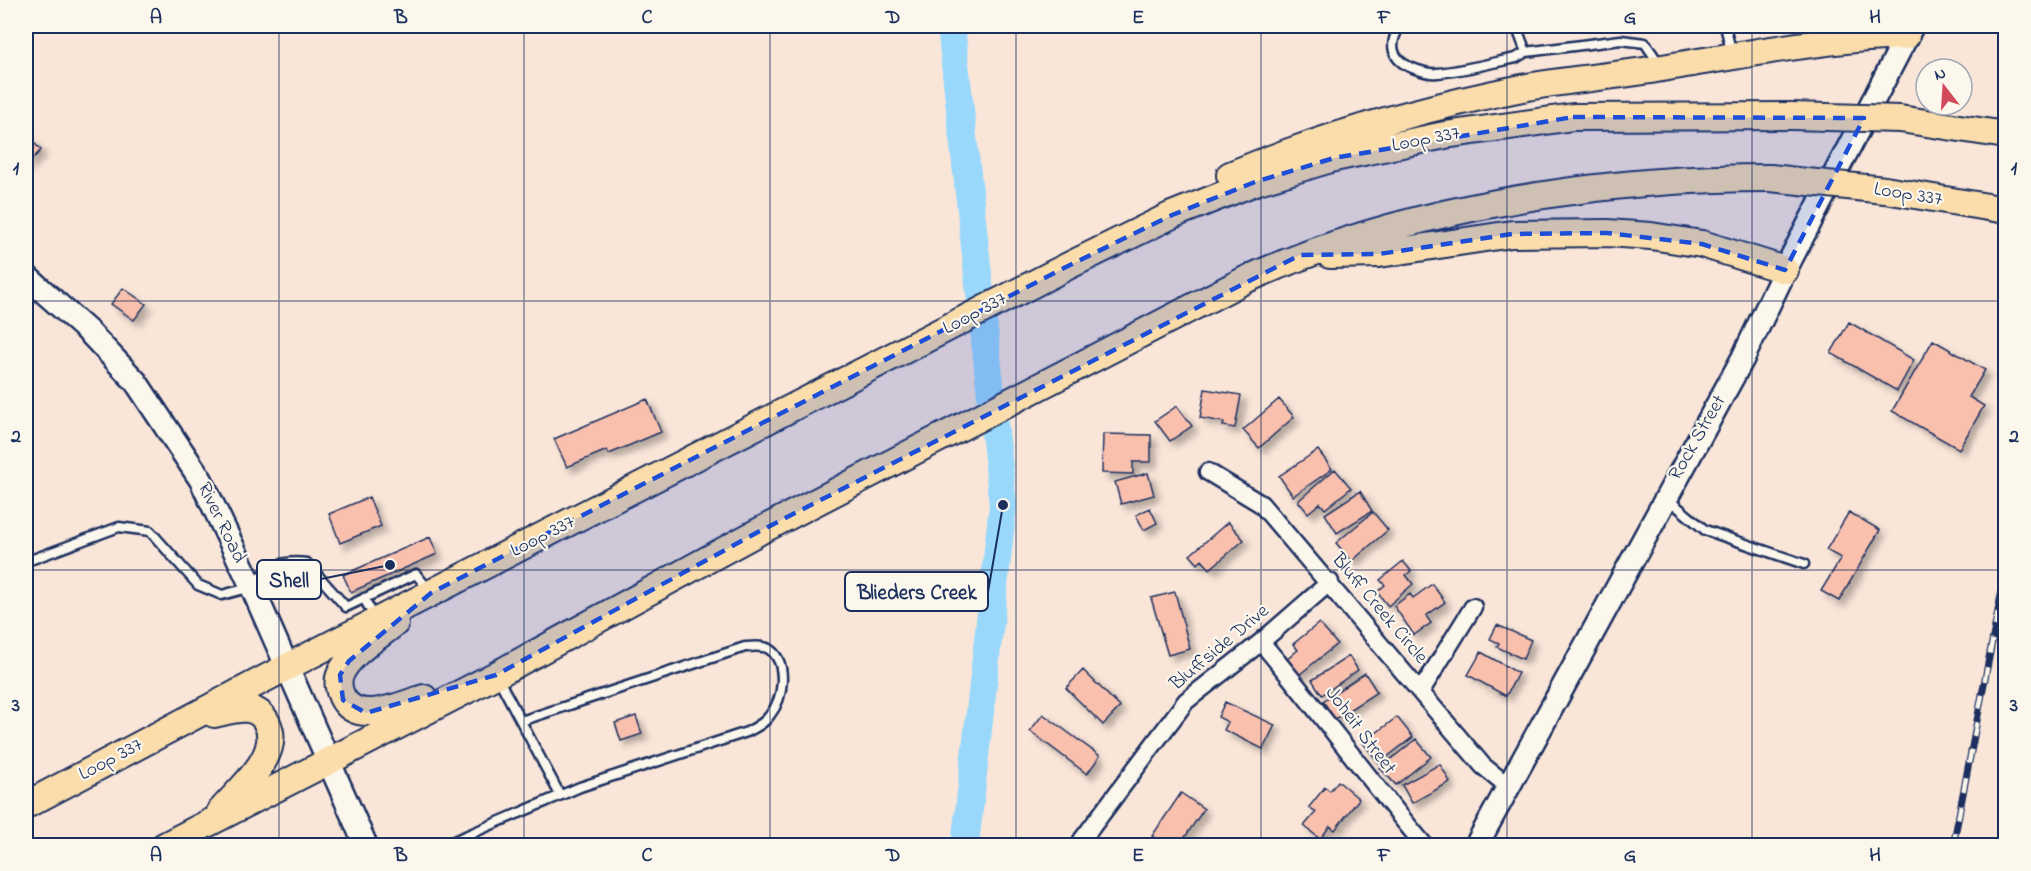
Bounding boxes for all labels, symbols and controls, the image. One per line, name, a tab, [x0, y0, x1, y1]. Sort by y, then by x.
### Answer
text: A	[150, 4, 162, 33]
text: B	[393, 4, 408, 33]
text: C	[642, 4, 653, 33]
text: D	[885, 4, 900, 33]
text: E	[1132, 4, 1144, 33]
text: F	[1377, 4, 1391, 33]
text: G	[1624, 4, 1637, 33]
text: H	[1869, 4, 1881, 33]
north arrow	[1914, 57, 1974, 117]
text: N	[1932, 61, 1949, 88]
street label: Loop 337	[1389, 119, 1463, 161]
text: 1	[13, 155, 20, 184]
text: 1	[2011, 155, 2018, 184]
street label: Loop 337	[1872, 175, 1944, 215]
street label: Loop 337	[938, 285, 1012, 343]
street label: Rock Street	[1662, 390, 1734, 486]
text: 2	[10, 423, 21, 452]
text: 2	[2008, 423, 2019, 452]
street label: River Road	[189, 478, 253, 568]
street label: Loop 337	[506, 508, 580, 566]
street label: Bluff Creek Circle	[1323, 546, 1434, 671]
callout: Shell	[257, 560, 321, 599]
text: Shell	[269, 567, 309, 597]
callout: Blieders Creek	[845, 572, 988, 611]
text: Blieders Creek	[856, 579, 977, 609]
street label: Bluffside Drive	[1163, 598, 1276, 699]
street label: Joheit Street	[1317, 681, 1403, 781]
text: 3	[11, 692, 20, 721]
text: 3	[2009, 692, 2018, 721]
street label: Loop 337	[74, 731, 148, 789]
text: A	[150, 842, 162, 871]
text: B	[393, 842, 408, 871]
text: C	[642, 842, 653, 871]
text: D	[885, 842, 900, 871]
text: E	[1132, 842, 1144, 871]
text: F	[1377, 842, 1391, 871]
text: G	[1624, 842, 1637, 871]
text: H	[1869, 842, 1881, 871]

